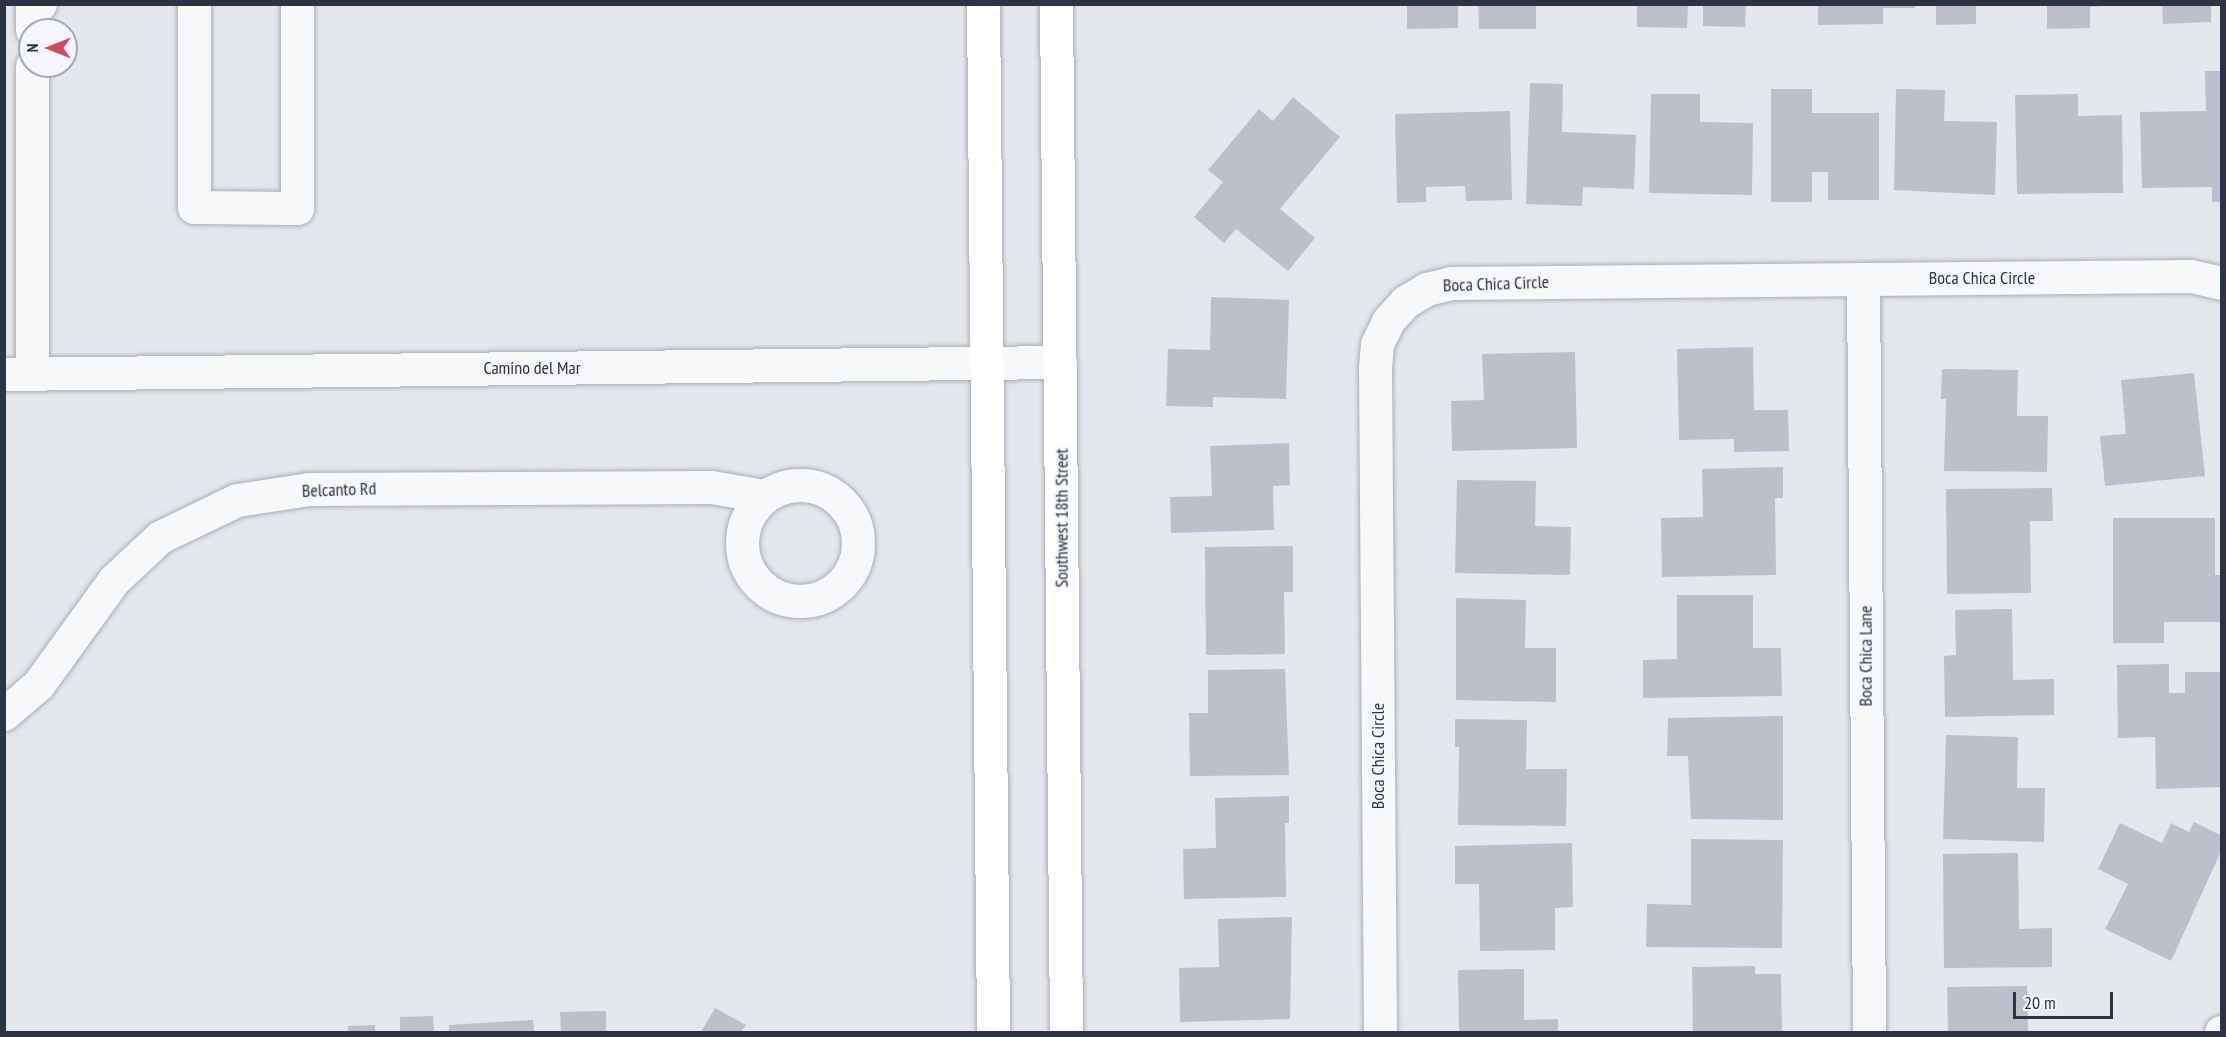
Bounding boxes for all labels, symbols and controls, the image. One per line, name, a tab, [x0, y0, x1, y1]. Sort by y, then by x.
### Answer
north arrow	[18, 18, 78, 78]
text: N	[22, 44, 42, 52]
street label: Boca Chica Circle	[1929, 267, 2035, 289]
street label: Boca Chica Circle	[1443, 271, 1549, 297]
street label: Camino del Mar	[483, 357, 581, 379]
street label: Southwest 18th Street	[1051, 448, 1073, 588]
street label: Belcanto Rd	[301, 478, 377, 502]
street label: Boca Chica Lane	[1855, 606, 1877, 706]
street label: Boca Chica Circle	[1367, 703, 1389, 809]
scale bar	[2016, 980, 2116, 1018]
text: 20 m	[2024, 991, 2056, 1014]

